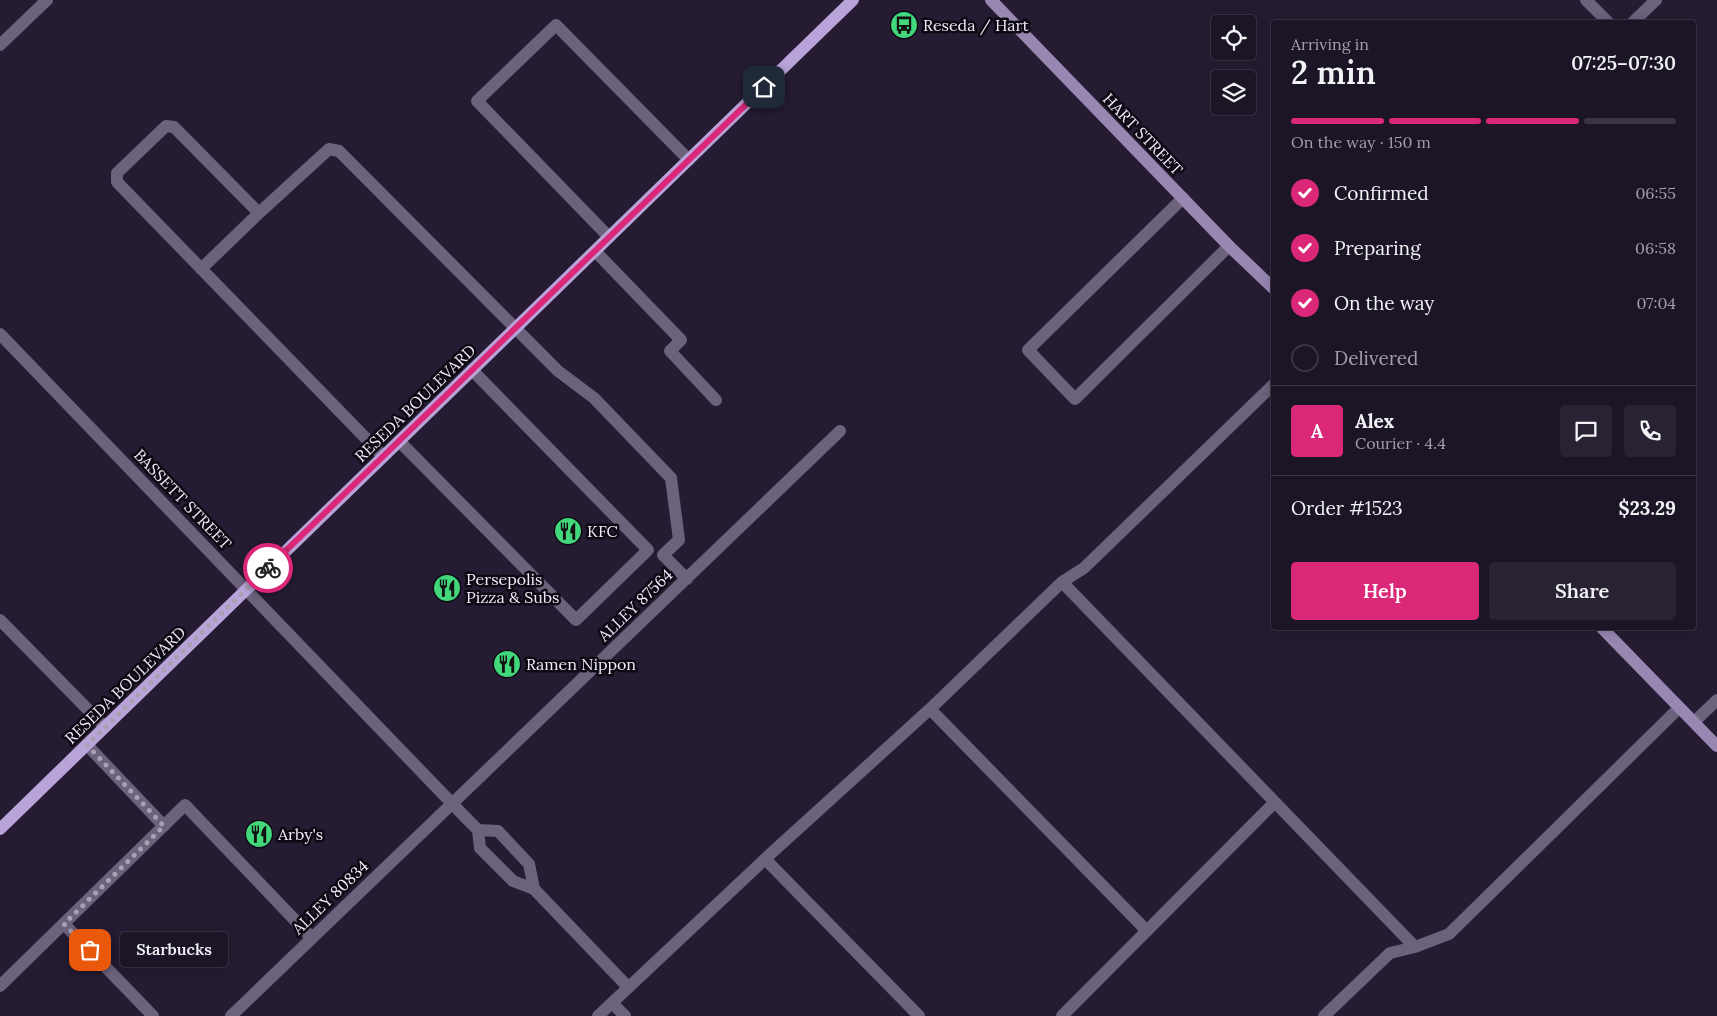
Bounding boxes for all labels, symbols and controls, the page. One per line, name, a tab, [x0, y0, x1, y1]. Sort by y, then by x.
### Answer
bus stop icon: Reseda / Hart	[889, 10, 919, 40]
place label: Reseda / Hart	[923, 15, 1030, 36]
map controls	[1211, 15, 1256, 115]
button: locate	[1211, 15, 1256, 60]
text: Arriving in	[1291, 34, 1369, 54]
text: 07:25–07:30	[1571, 51, 1676, 75]
text: 2 min	[1291, 52, 1376, 93]
pin	[743, 66, 785, 108]
button: layers	[1211, 70, 1256, 115]
icon: home	[750, 73, 778, 101]
street label: HART STREET	[1099, 89, 1187, 179]
text: On the way · 150 m	[1291, 132, 1431, 152]
icon: check	[1291, 179, 1319, 207]
text: Confirmed	[1334, 181, 1429, 205]
text: 06:55	[1635, 183, 1676, 203]
icon: check	[1291, 234, 1319, 262]
text: Preparing	[1334, 236, 1421, 260]
text: 06:58	[1635, 238, 1676, 258]
icon: check	[1291, 289, 1319, 317]
text: On the way	[1334, 291, 1434, 315]
text: 07:04	[1636, 293, 1676, 313]
street label: RESEDA BOULEVARD	[350, 340, 480, 466]
text: Delivered	[1334, 346, 1418, 370]
button: chat	[1560, 405, 1612, 457]
button: phone	[1624, 405, 1676, 457]
text: Alex	[1355, 409, 1394, 433]
text: A	[1311, 419, 1323, 443]
text: Courier · 4.4	[1355, 433, 1446, 453]
street label: BASSETT STREET	[130, 445, 236, 553]
text: Order #1523	[1291, 496, 1403, 520]
text: $23.29	[1619, 496, 1676, 520]
restaurant icon: KFC	[553, 516, 583, 546]
place label: KFC	[587, 521, 618, 541]
courier	[243, 543, 293, 593]
icon: bike	[254, 554, 282, 582]
button: Help	[1291, 562, 1479, 620]
button: Share	[1489, 562, 1676, 620]
street label: ALLEY 87564	[593, 564, 677, 646]
place label: Persepolis Pizza & Subs	[466, 569, 560, 607]
restaurant icon: Persepolis Pizza & Subs	[432, 573, 462, 603]
street label: RESEDA BOULEVARD	[60, 622, 190, 748]
restaurant icon: Ramen Nippon	[492, 649, 522, 679]
place label: Ramen Nippon	[526, 654, 636, 674]
restaurant icon: Arby's	[244, 819, 274, 849]
place label: Arby's	[277, 824, 323, 844]
street label: ALLEY 80834	[287, 855, 373, 939]
pin	[69, 929, 111, 971]
callout: Starbucks	[120, 932, 228, 968]
icon: bag	[76, 936, 104, 964]
text: Starbucks	[136, 939, 212, 959]

